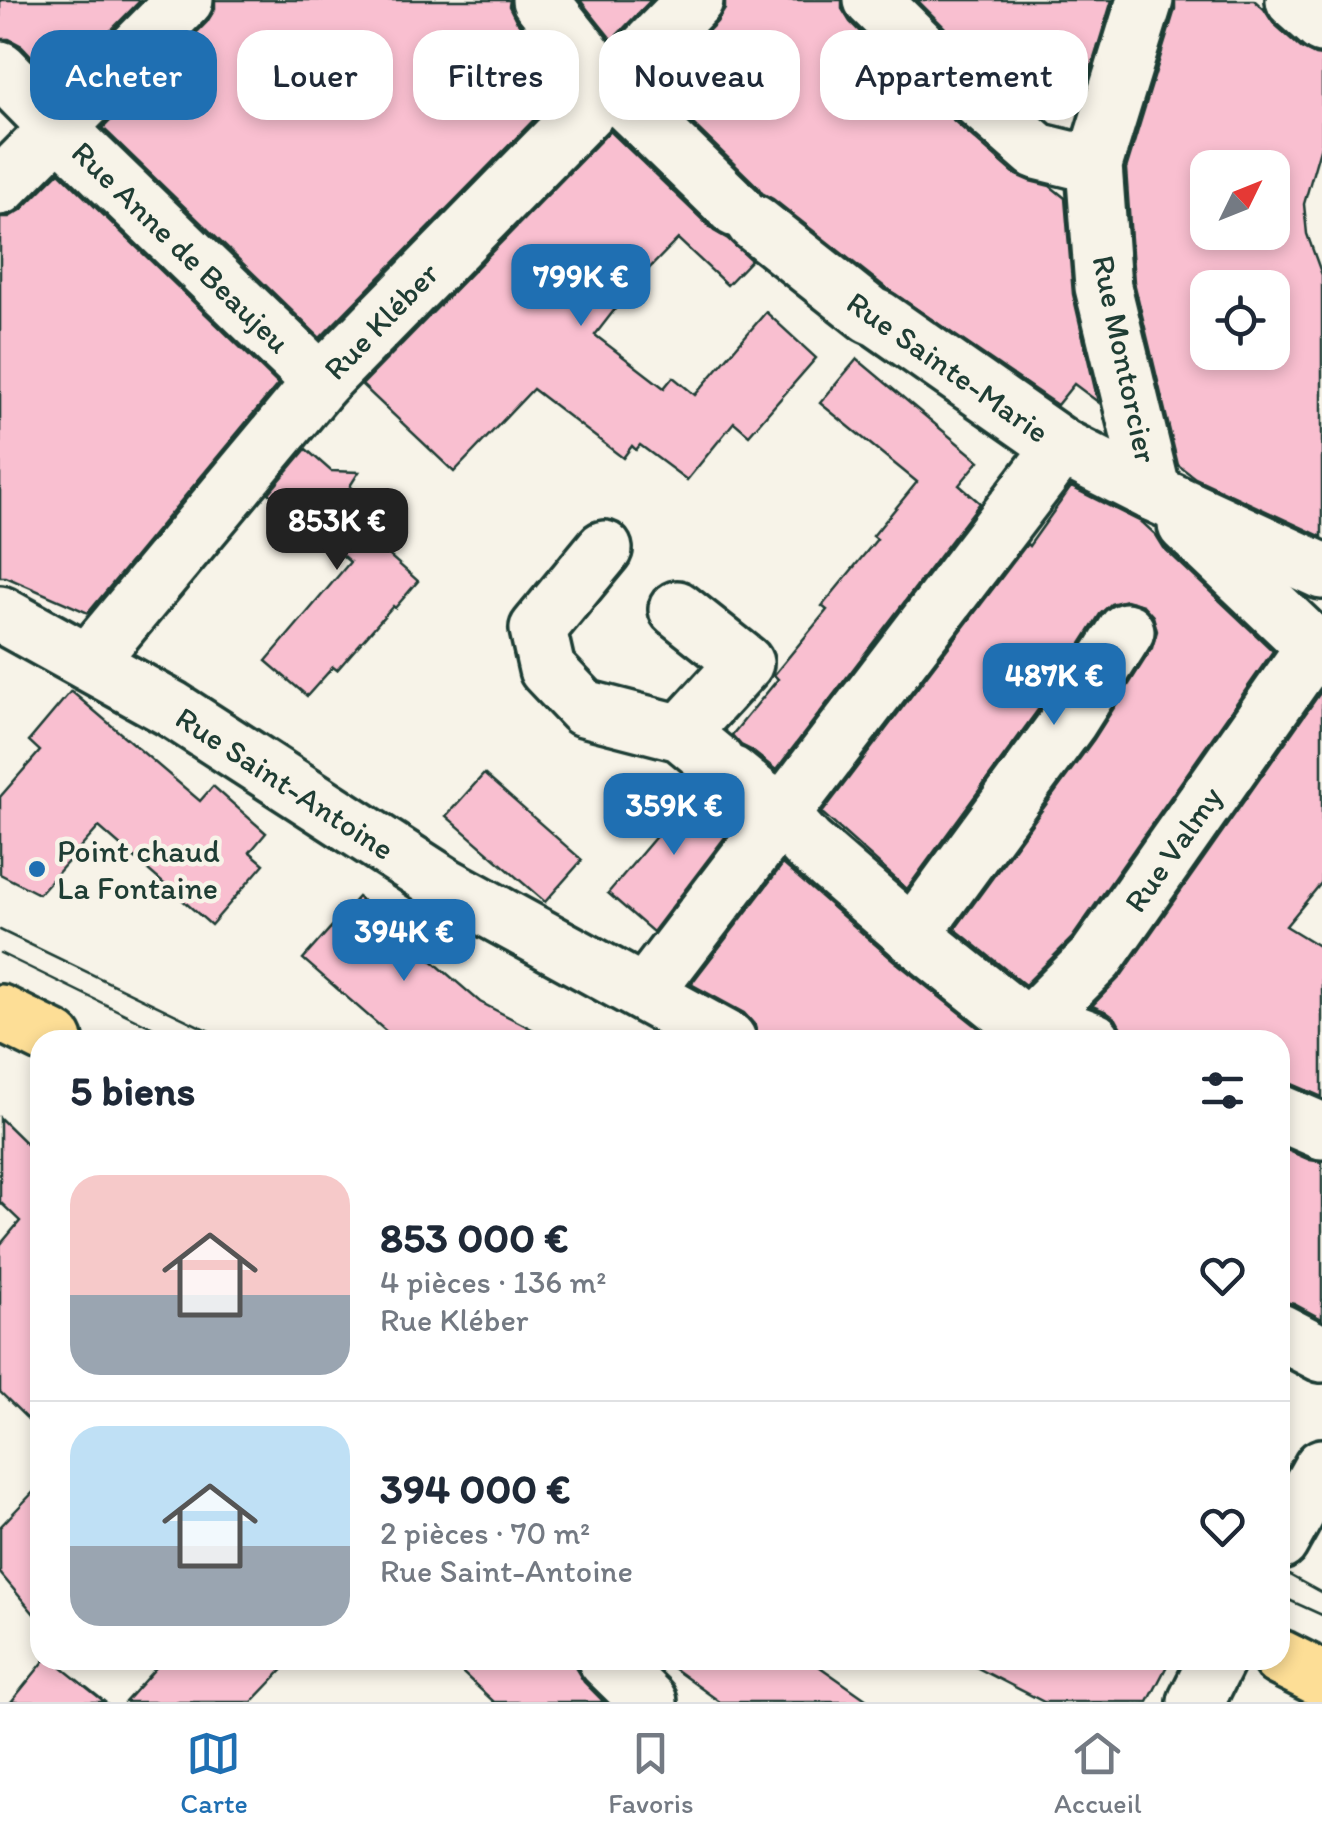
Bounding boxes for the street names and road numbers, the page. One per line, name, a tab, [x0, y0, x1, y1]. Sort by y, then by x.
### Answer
street label: Rue Anne de Beaujeu	[64, 133, 298, 361]
street label: Rue Montorcier	[1084, 252, 1166, 466]
street label: Rue Kléber	[316, 254, 446, 388]
street label: Rue Sainte-Marie	[840, 283, 1056, 451]
street label: Rue Saint-Antoine	[169, 698, 401, 868]
street label: Rue Valmy	[1116, 779, 1230, 919]

